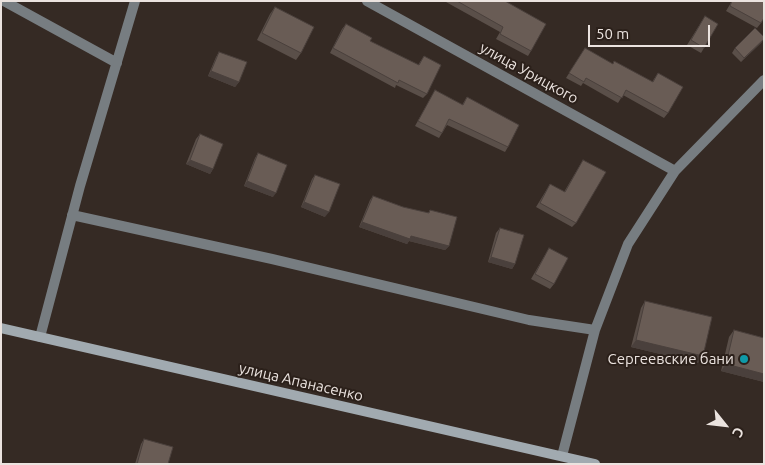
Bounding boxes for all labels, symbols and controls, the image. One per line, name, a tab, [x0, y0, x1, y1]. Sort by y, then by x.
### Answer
scale bar	[590, 15, 712, 47]
text: 50 m	[596, 25, 629, 42]
street label: улица Урицкого	[476, 38, 582, 108]
place label: Сергеевские бани	[607, 350, 734, 368]
marker: Сергеевские бани	[738, 353, 750, 365]
street label: улица Апанасенко	[237, 359, 365, 405]
north arrow	[700, 400, 750, 450]
text: С	[729, 424, 747, 440]

